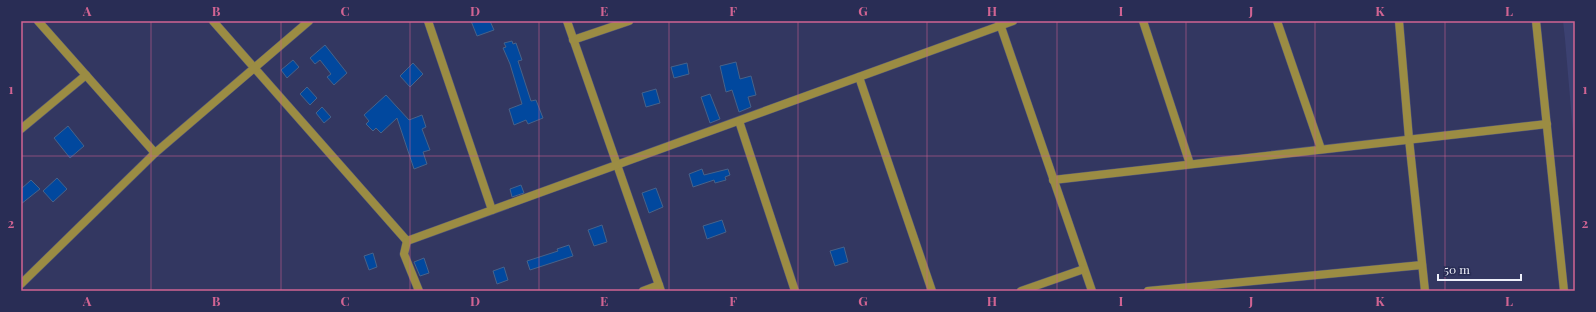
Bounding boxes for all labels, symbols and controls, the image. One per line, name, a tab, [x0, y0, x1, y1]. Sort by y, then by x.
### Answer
text: A	[82, 2, 92, 19]
text: B	[212, 2, 221, 19]
text: C	[340, 2, 350, 19]
text: D	[470, 2, 480, 19]
text: E	[600, 2, 608, 19]
text: F	[729, 2, 737, 19]
text: G	[858, 2, 868, 19]
text: H	[987, 2, 997, 19]
text: I	[1119, 2, 1124, 19]
text: J	[1248, 2, 1254, 19]
text: K	[1375, 2, 1385, 19]
text: L	[1505, 2, 1513, 19]
text: 1	[9, 80, 14, 97]
text: 1	[1583, 80, 1588, 97]
text: 2	[8, 214, 15, 231]
text: 2	[1582, 214, 1589, 231]
scale bar	[1438, 256, 1521, 282]
text: 50 m	[1444, 261, 1470, 277]
text: A	[82, 292, 92, 309]
text: B	[212, 292, 221, 309]
text: C	[340, 292, 350, 309]
text: D	[470, 292, 480, 309]
text: E	[600, 292, 608, 309]
text: F	[729, 292, 737, 309]
text: G	[858, 292, 868, 309]
text: H	[987, 292, 997, 309]
text: I	[1119, 292, 1124, 309]
text: J	[1248, 292, 1254, 309]
text: K	[1375, 292, 1385, 309]
text: L	[1505, 292, 1513, 309]

